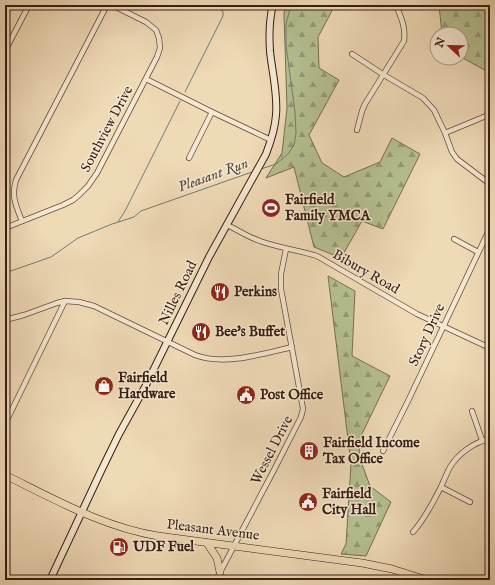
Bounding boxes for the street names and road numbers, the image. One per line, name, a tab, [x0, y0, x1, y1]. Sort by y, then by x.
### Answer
street label: Southview Drive	[77, 82, 138, 175]
street label: Bibury Road	[329, 246, 403, 299]
street label: Nilles Road	[155, 257, 202, 328]
street label: Story Drive	[405, 300, 450, 369]
street label: Wessel Drive	[247, 412, 297, 487]
street label: Pleasant Avenue	[166, 515, 261, 545]

